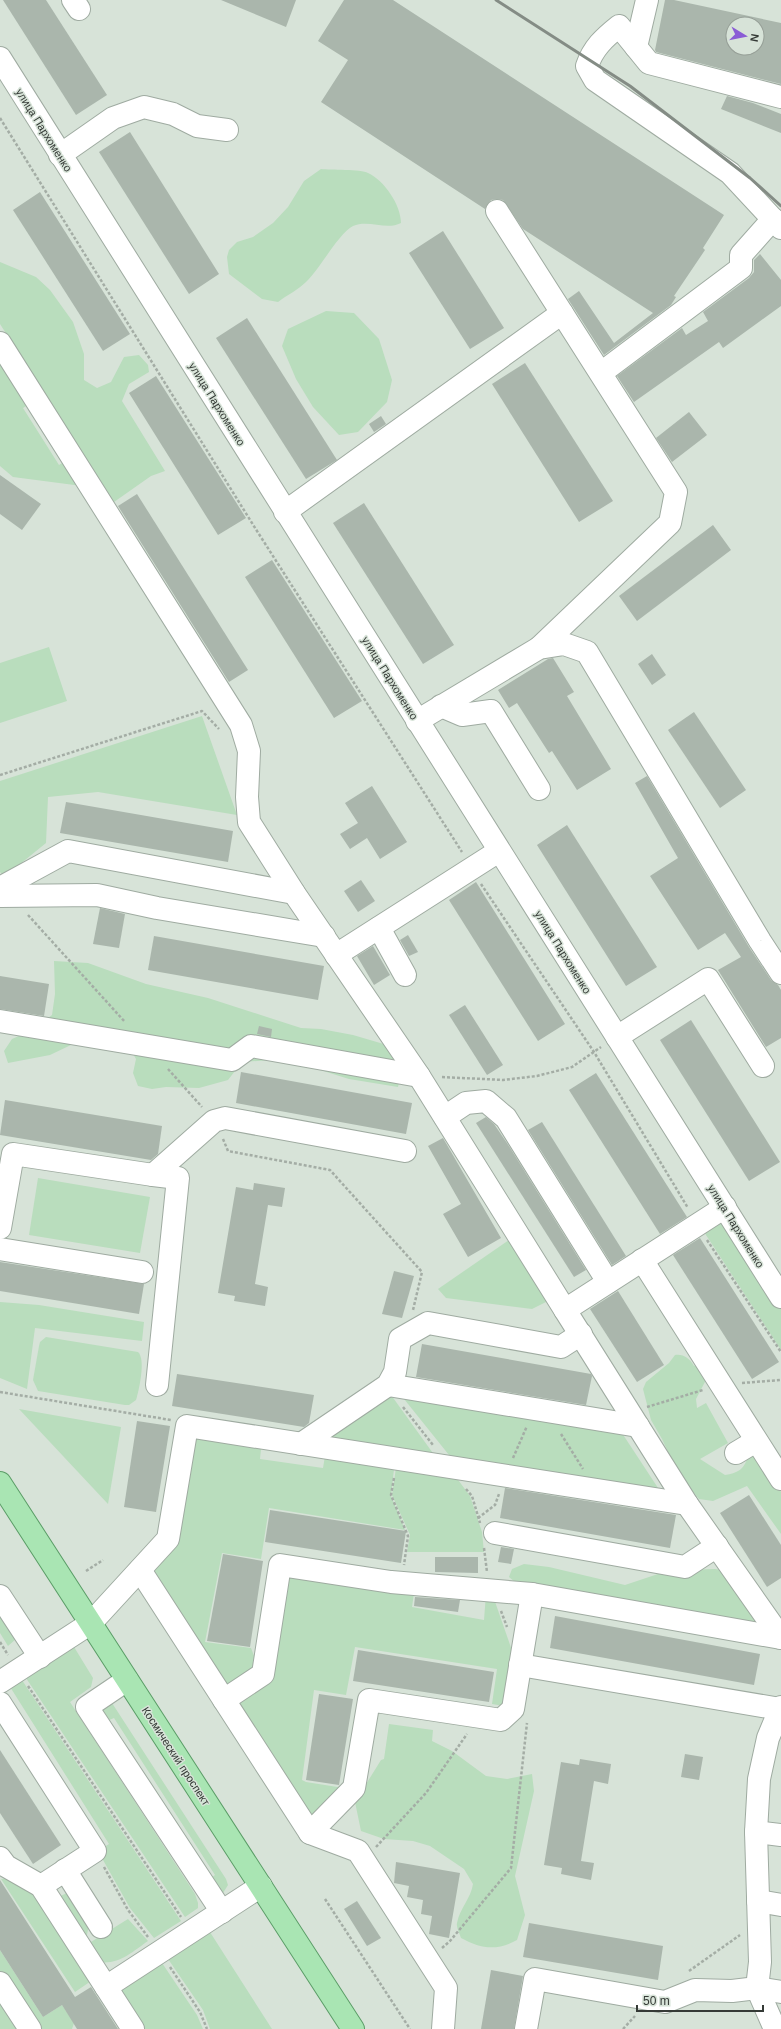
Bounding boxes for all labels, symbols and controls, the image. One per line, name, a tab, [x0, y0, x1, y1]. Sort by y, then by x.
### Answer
north arrow	[725, 16, 765, 56]
text: N	[748, 33, 761, 43]
street label: улица Пархоменко	[14, 86, 74, 174]
street label: улица Пархоменко	[187, 360, 247, 448]
street label: улица Пархоменко	[360, 634, 420, 722]
street label: улица Пархоменко	[533, 908, 593, 996]
street label: улица Пархоменко	[706, 1182, 766, 1270]
street label: Космический проспект	[140, 1705, 212, 1807]
scale bar	[637, 1987, 763, 2013]
text: 50 m	[643, 1994, 670, 2008]

